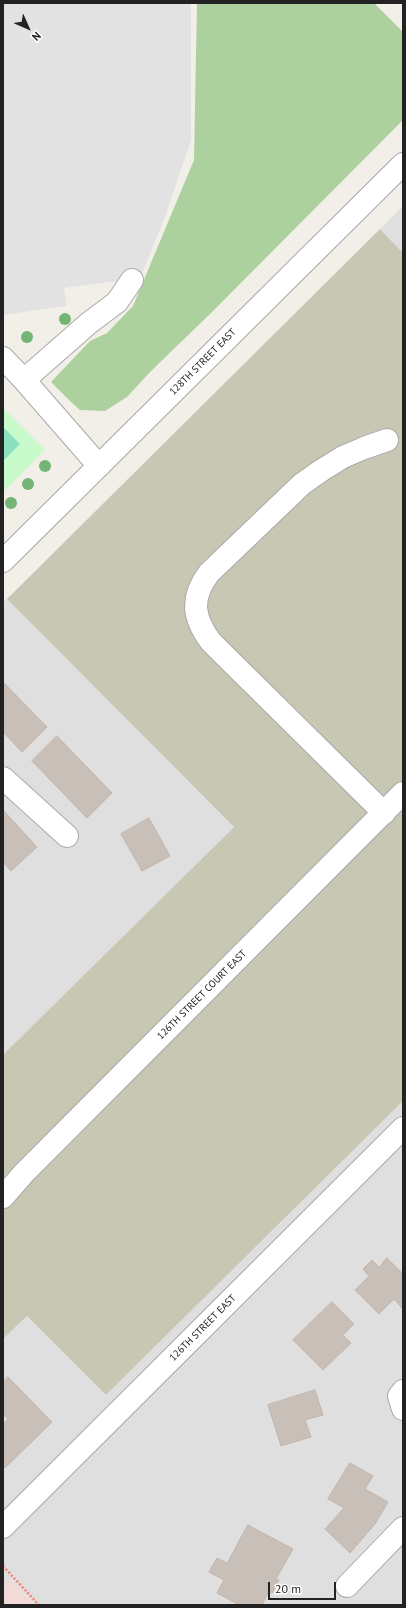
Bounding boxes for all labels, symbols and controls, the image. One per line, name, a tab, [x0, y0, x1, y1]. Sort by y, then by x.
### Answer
north arrow	[8, 8, 48, 48]
text: N	[29, 29, 44, 44]
street label: 128TH STREET EAST	[167, 326, 239, 398]
street label: 126TH STREET COURT EAST	[155, 948, 249, 1042]
street label: 126TH STREET EAST	[167, 1292, 239, 1364]
scale bar	[270, 1574, 338, 1600]
text: 20 m	[275, 1581, 301, 1596]

